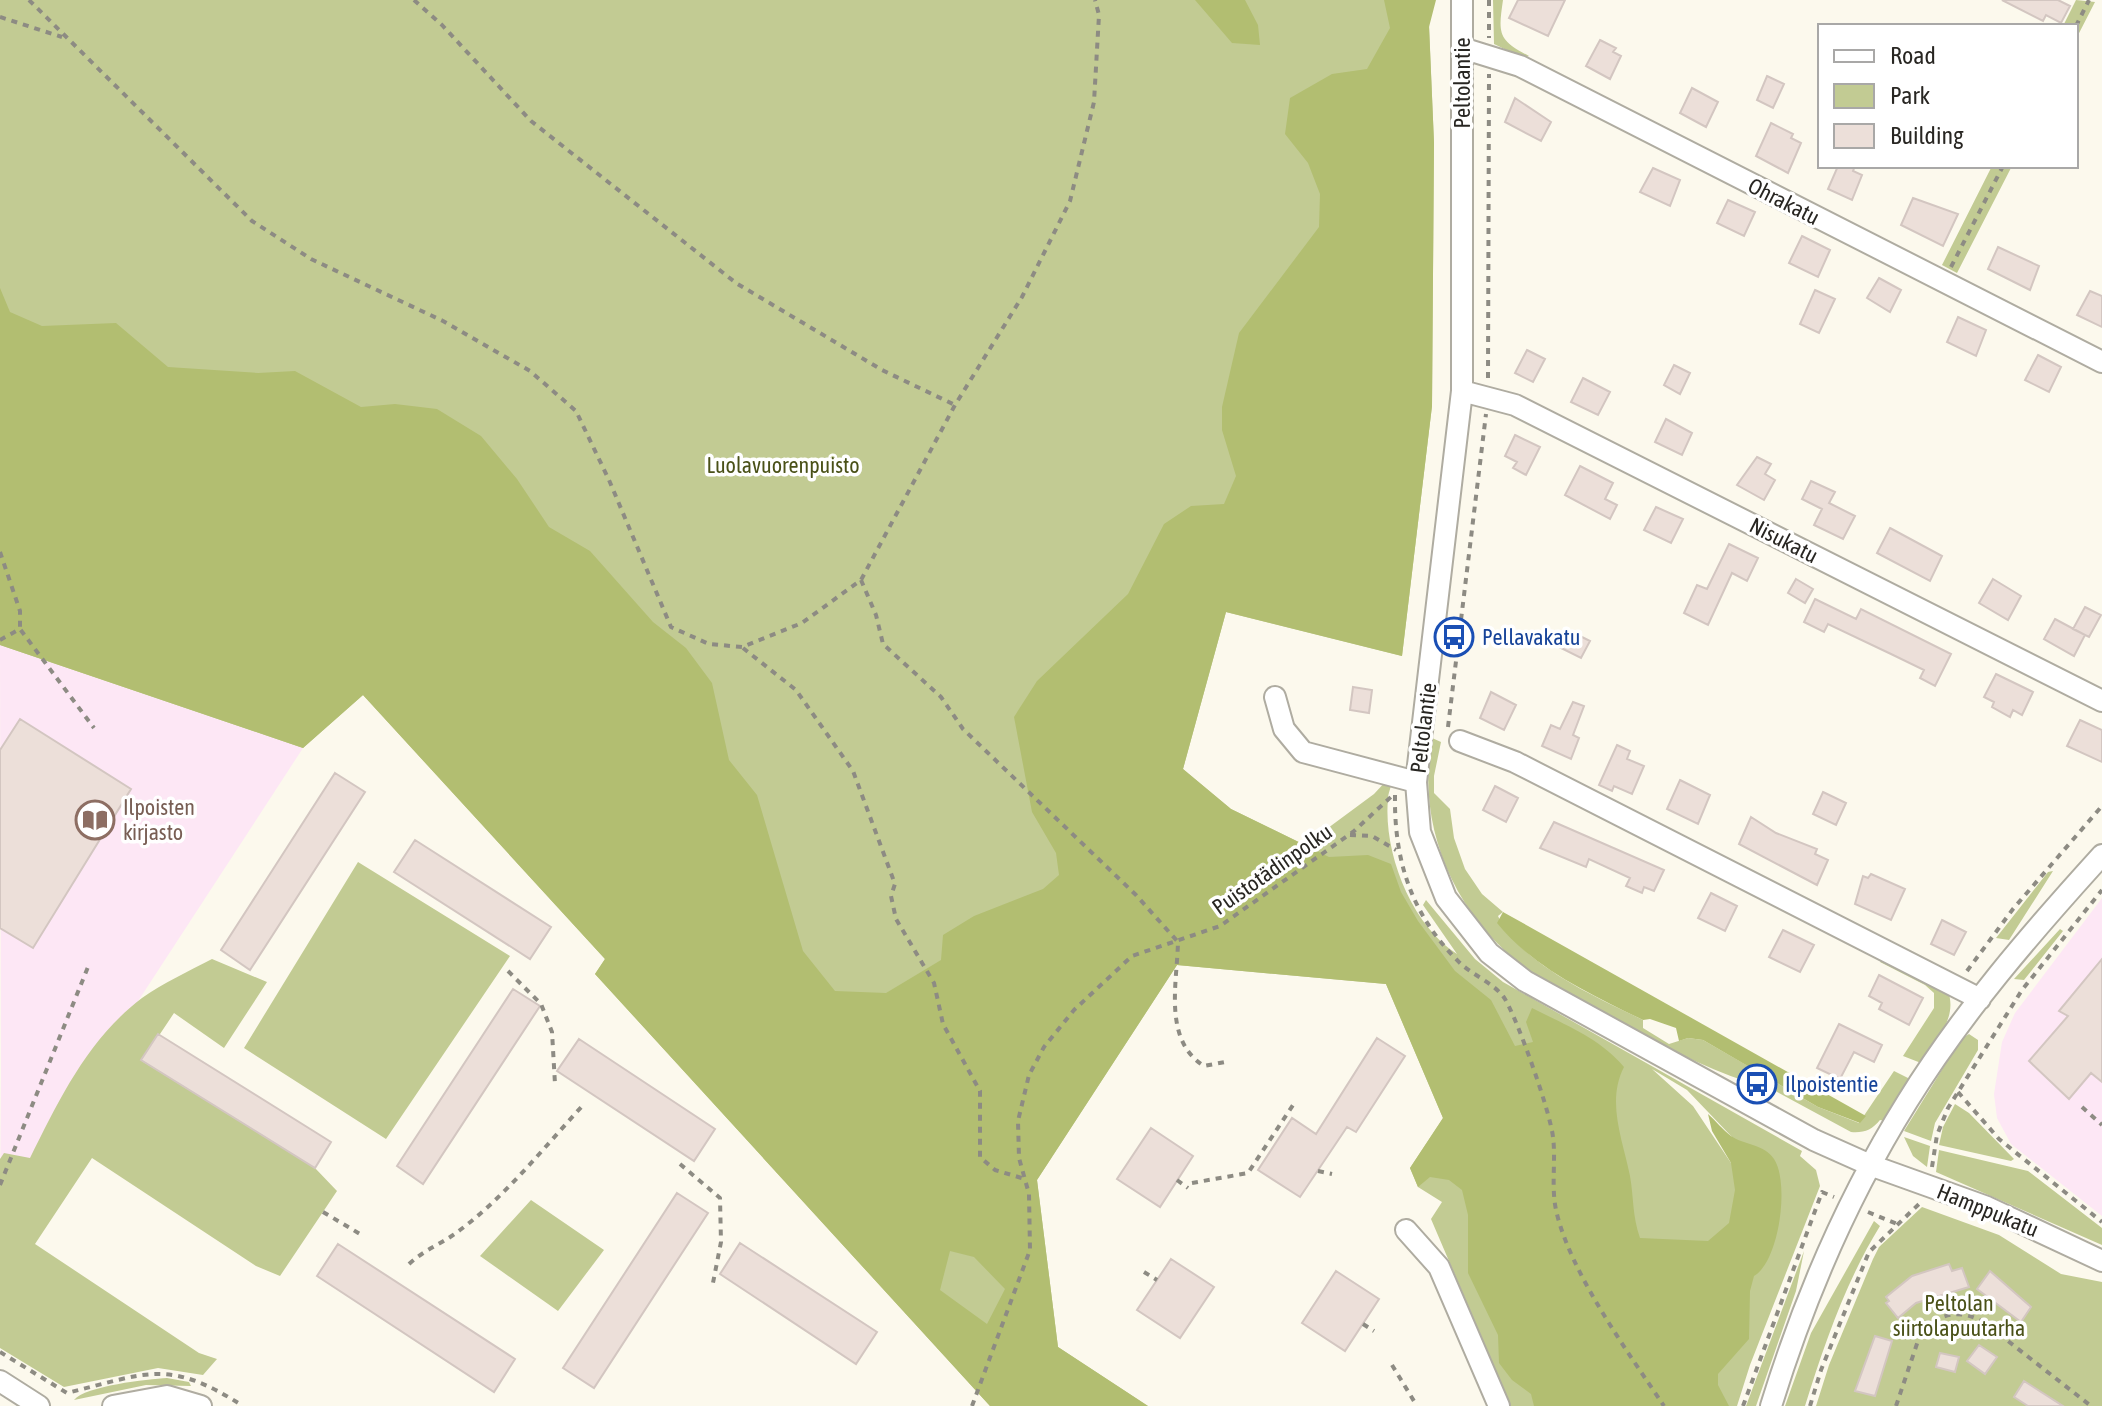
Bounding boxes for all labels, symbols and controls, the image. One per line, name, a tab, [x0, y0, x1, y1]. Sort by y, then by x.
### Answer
legend	[1818, 24, 2078, 168]
street label: Peltolantie	[1449, 38, 1475, 128]
text: Road	[1890, 42, 1936, 69]
text: Park	[1890, 82, 1931, 109]
text: Building	[1890, 122, 1964, 149]
street label: Ohrakatu	[1744, 172, 1824, 230]
park label: Luolavuorenpuisto	[706, 452, 860, 478]
street label: Nisukatu	[1745, 512, 1823, 568]
bus stop icon: Pellavakatu	[1433, 616, 1475, 658]
place label: Pellavakatu	[1482, 624, 1580, 650]
street label: Peltolantie	[1405, 681, 1441, 775]
place label: Ilpoisten kirjasto	[123, 794, 195, 845]
library icon: Ilpoisten kirjasto	[74, 799, 116, 841]
street label: Puistotädinpolku	[1207, 818, 1337, 920]
bus stop icon: Ilpoistentie	[1736, 1063, 1778, 1105]
place label: Ilpoistentie	[1785, 1071, 1878, 1097]
street label: Hamppukatu	[1933, 1178, 2043, 1242]
park label: Peltolan siirtolapuutarha	[1893, 1290, 2025, 1341]

